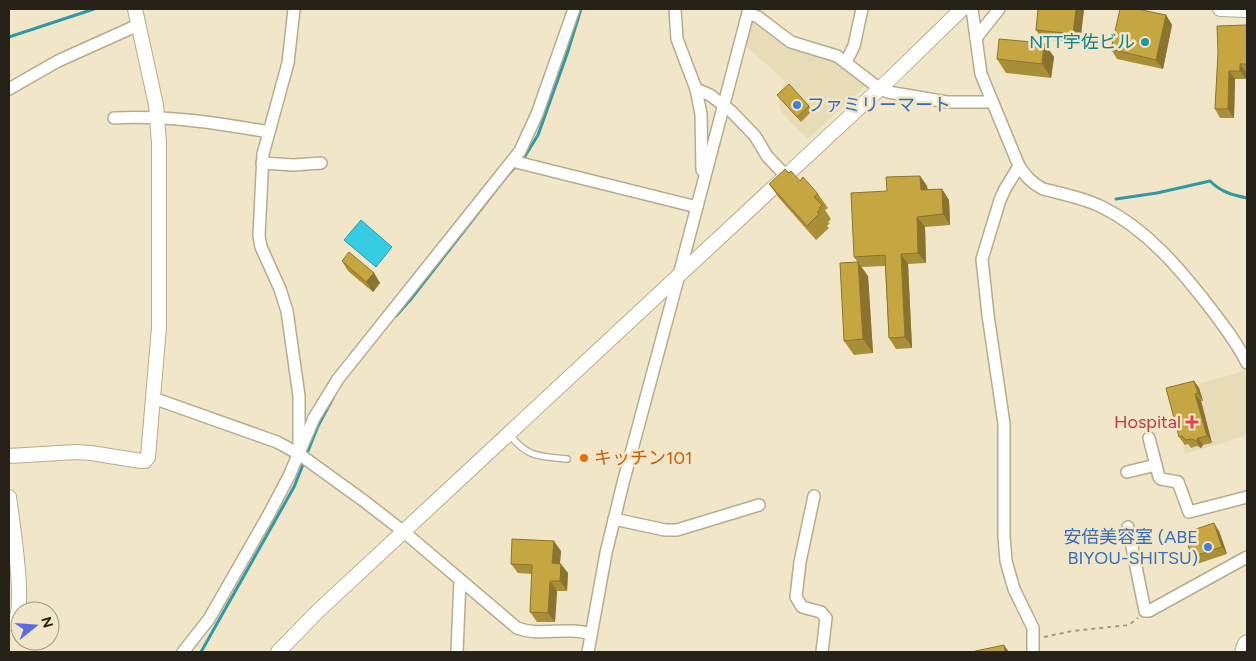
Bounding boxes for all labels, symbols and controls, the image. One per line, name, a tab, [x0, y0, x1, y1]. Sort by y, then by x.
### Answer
place label: NTT宇佐ビル	[1029, 31, 1135, 53]
marker: NTT宇佐ビル	[1139, 36, 1151, 48]
place label: ファミリーマート	[807, 94, 951, 116]
marker: ファミリーマート	[791, 99, 803, 111]
place label: Hospital	[1114, 411, 1181, 433]
marker: Hospital	[1185, 415, 1199, 429]
place label: キッチン101	[594, 447, 692, 469]
marker: キッチン101	[578, 452, 590, 464]
place label: 安倍美容室 (ABE BIYOU-SHITSU)	[1063, 526, 1198, 569]
marker: 安倍美容室 (ABE BIYOU-SHITSU)	[1202, 541, 1214, 553]
north arrow	[10, 601, 60, 651]
text: N	[37, 615, 57, 630]

